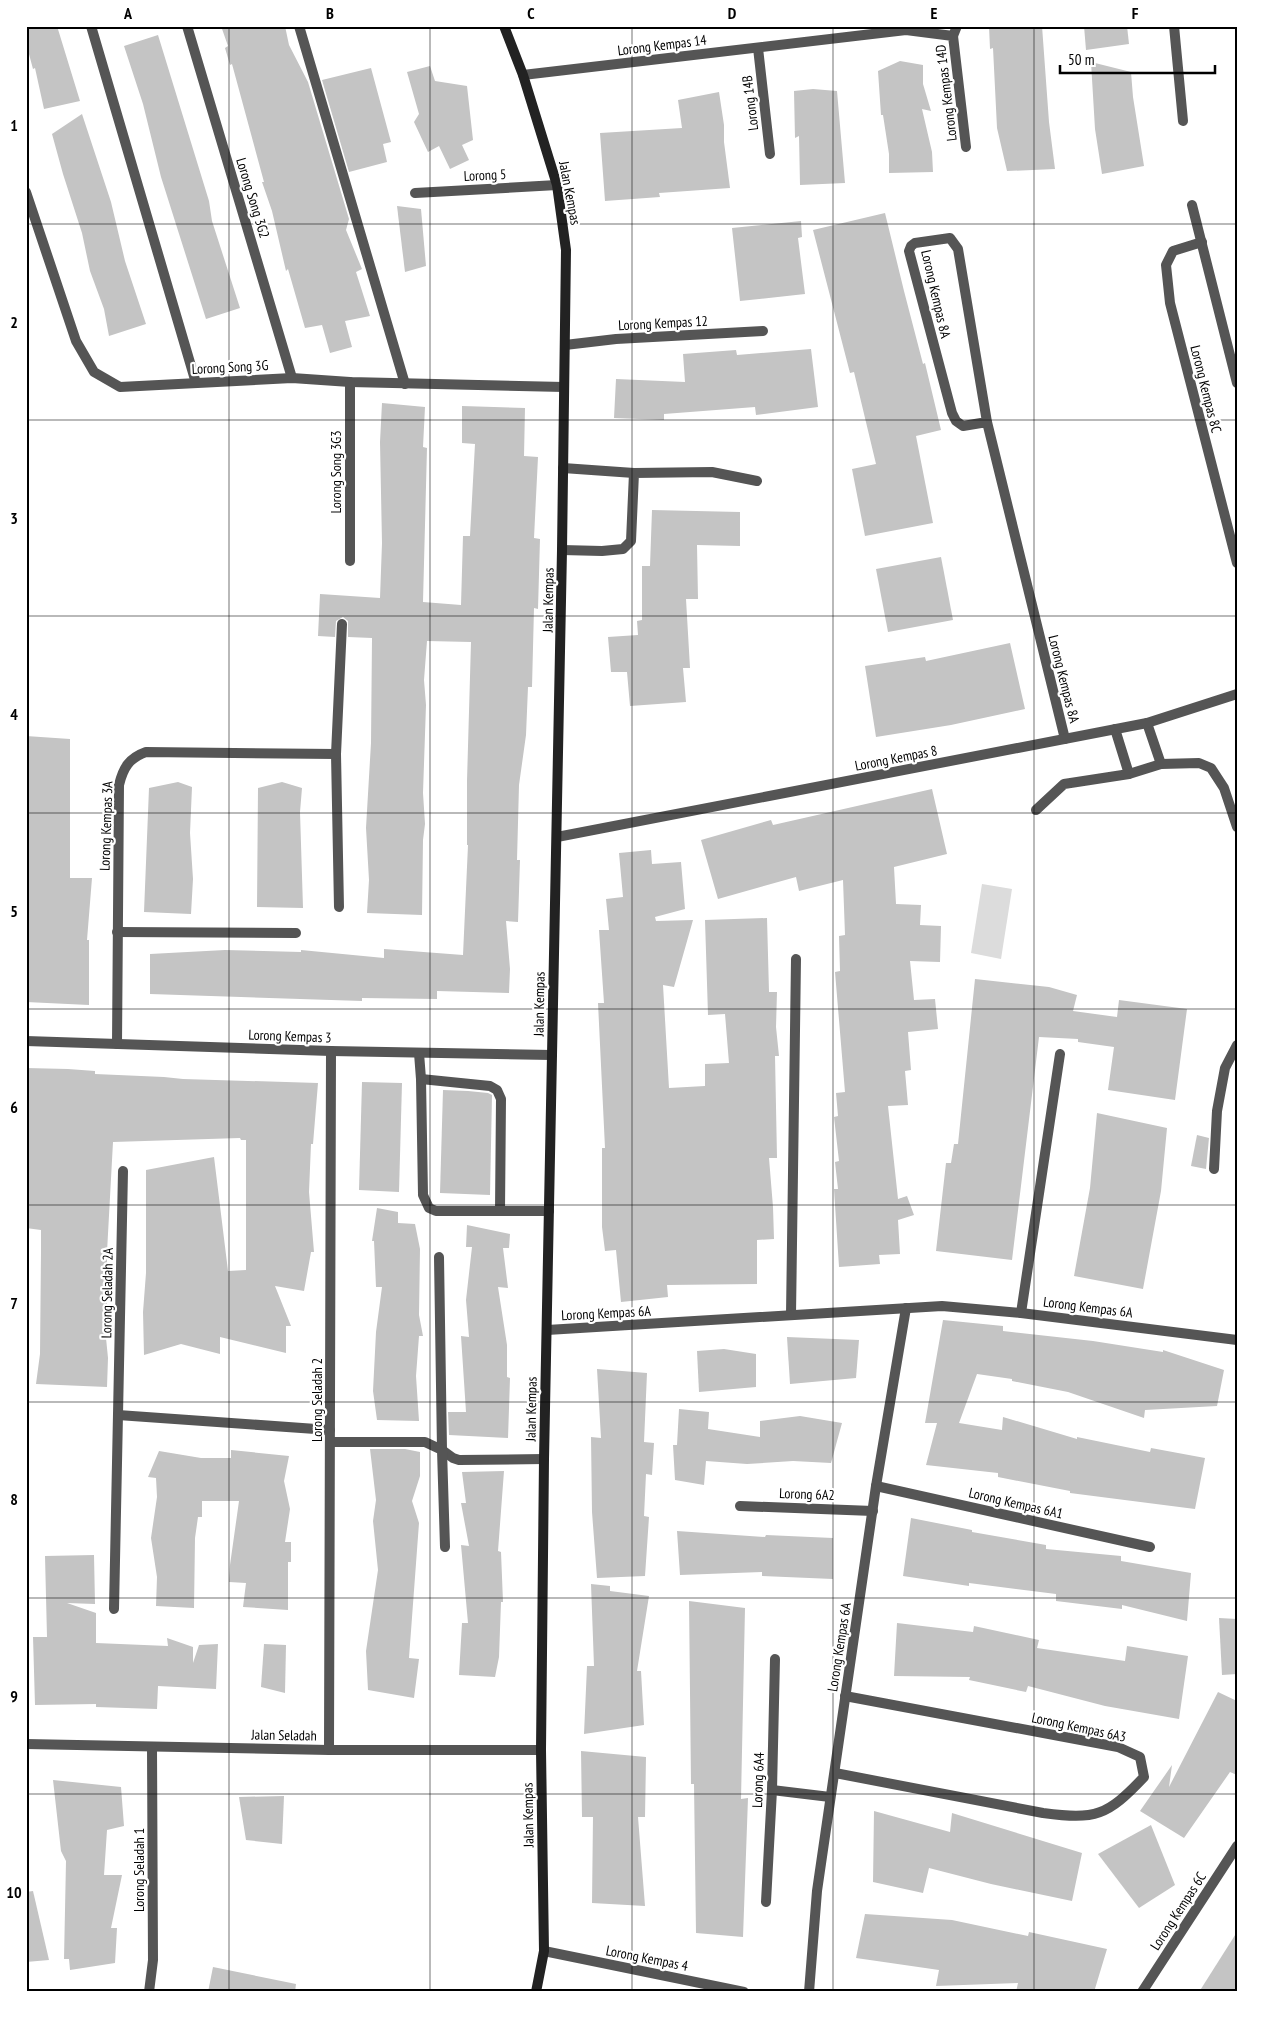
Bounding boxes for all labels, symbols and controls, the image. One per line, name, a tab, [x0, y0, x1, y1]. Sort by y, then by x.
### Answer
text: A	[123, 3, 133, 23]
text: B	[326, 3, 334, 23]
text: C	[527, 3, 535, 23]
text: D	[728, 3, 737, 23]
text: E	[931, 3, 938, 23]
text: F	[1132, 3, 1139, 23]
street label: Lorong Kempas 14	[616, 31, 708, 59]
scale bar	[1060, 42, 1216, 74]
street label: Lorong Kempas 14D	[931, 44, 961, 142]
text: 50 m	[1068, 50, 1094, 69]
street label: Lorong 14B	[738, 74, 762, 132]
text: 1	[10, 115, 18, 135]
street label: Lorong Song 3G2	[232, 156, 274, 240]
street label: Jalan Kempas	[555, 159, 585, 227]
street label: Lorong 5	[463, 165, 507, 185]
street label: Lorong Kempas 8A	[917, 248, 955, 340]
text: 2	[10, 312, 18, 332]
street label: Lorong Kempas 12	[618, 312, 708, 334]
street label: Lorong Kempas 8C	[1186, 343, 1226, 435]
street label: Lorong Song 3G	[191, 356, 269, 378]
street label: Lorong Song 3G3	[327, 431, 345, 513]
text: 3	[10, 508, 18, 528]
street label: Jalan Kempas	[538, 567, 558, 633]
street label: Lorong Kempas 8A	[1044, 633, 1084, 725]
text: 4	[10, 704, 18, 724]
street label: Lorong Kempas 8	[853, 741, 939, 775]
street label: Lorong Kempas 3A	[95, 780, 117, 871]
text: 5	[10, 901, 18, 921]
street label: Jalan Kempas	[529, 971, 549, 1037]
street label: Lorong Kempas 3	[248, 1026, 332, 1046]
text: 6	[10, 1097, 18, 1117]
street label: Lorong Seladah 2A	[97, 1247, 117, 1338]
text: 7	[10, 1293, 18, 1313]
street label: Lorong Kempas 6A	[1042, 1293, 1134, 1321]
street label: Lorong Kempas 6A	[561, 1302, 652, 1324]
street label: Lorong Seladah 2	[308, 1358, 326, 1442]
street label: Jalan Kempas	[521, 1376, 541, 1442]
street label: Lorong Kempas 6A1	[967, 1483, 1065, 1523]
street label: Lorong 6A2	[779, 1484, 835, 1504]
text: 8	[10, 1489, 18, 1509]
street label: Lorong Kempas 6A	[823, 1601, 855, 1693]
text: 9	[10, 1686, 18, 1706]
street label: Lorong Kempas 6A3	[1030, 1708, 1128, 1746]
street label: Jalan Seladah	[250, 1725, 317, 1745]
street label: Lorong 6A4	[748, 1751, 768, 1808]
street label: Jalan Kempas	[518, 1782, 538, 1848]
street label: Lorong Seladah 1	[130, 1828, 148, 1912]
street label: Lorong Kempas 6C	[1146, 1868, 1210, 1953]
text: 10	[6, 1882, 22, 1902]
street label: Lorong Kempas 4	[604, 1941, 690, 1975]

